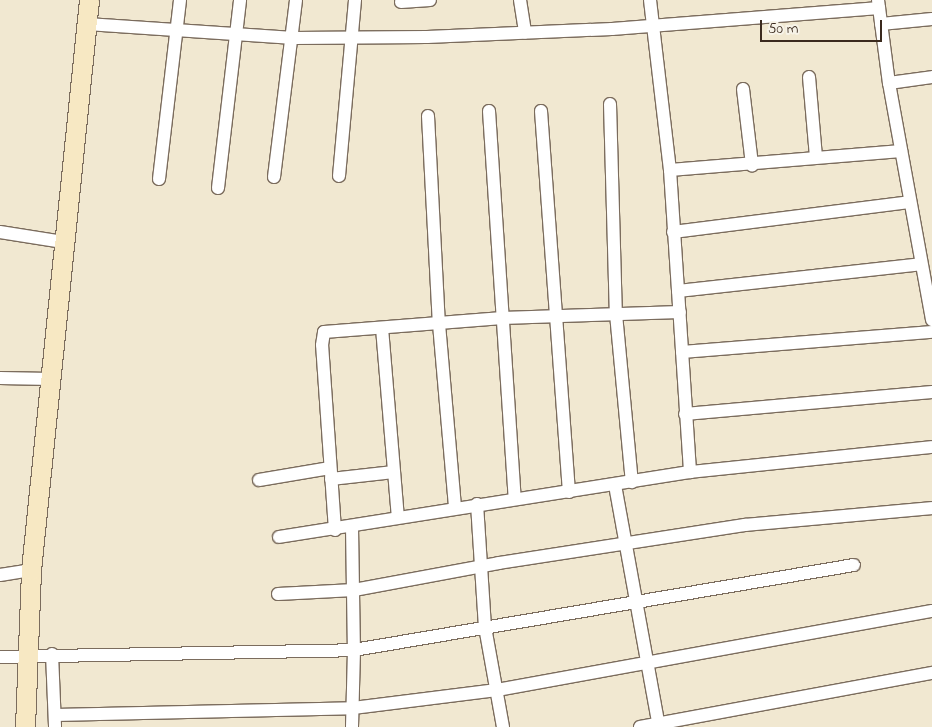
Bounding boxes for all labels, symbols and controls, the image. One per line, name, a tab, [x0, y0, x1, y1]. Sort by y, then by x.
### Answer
scale bar	[762, 10, 884, 42]
text: 50 m	[768, 18, 798, 40]

